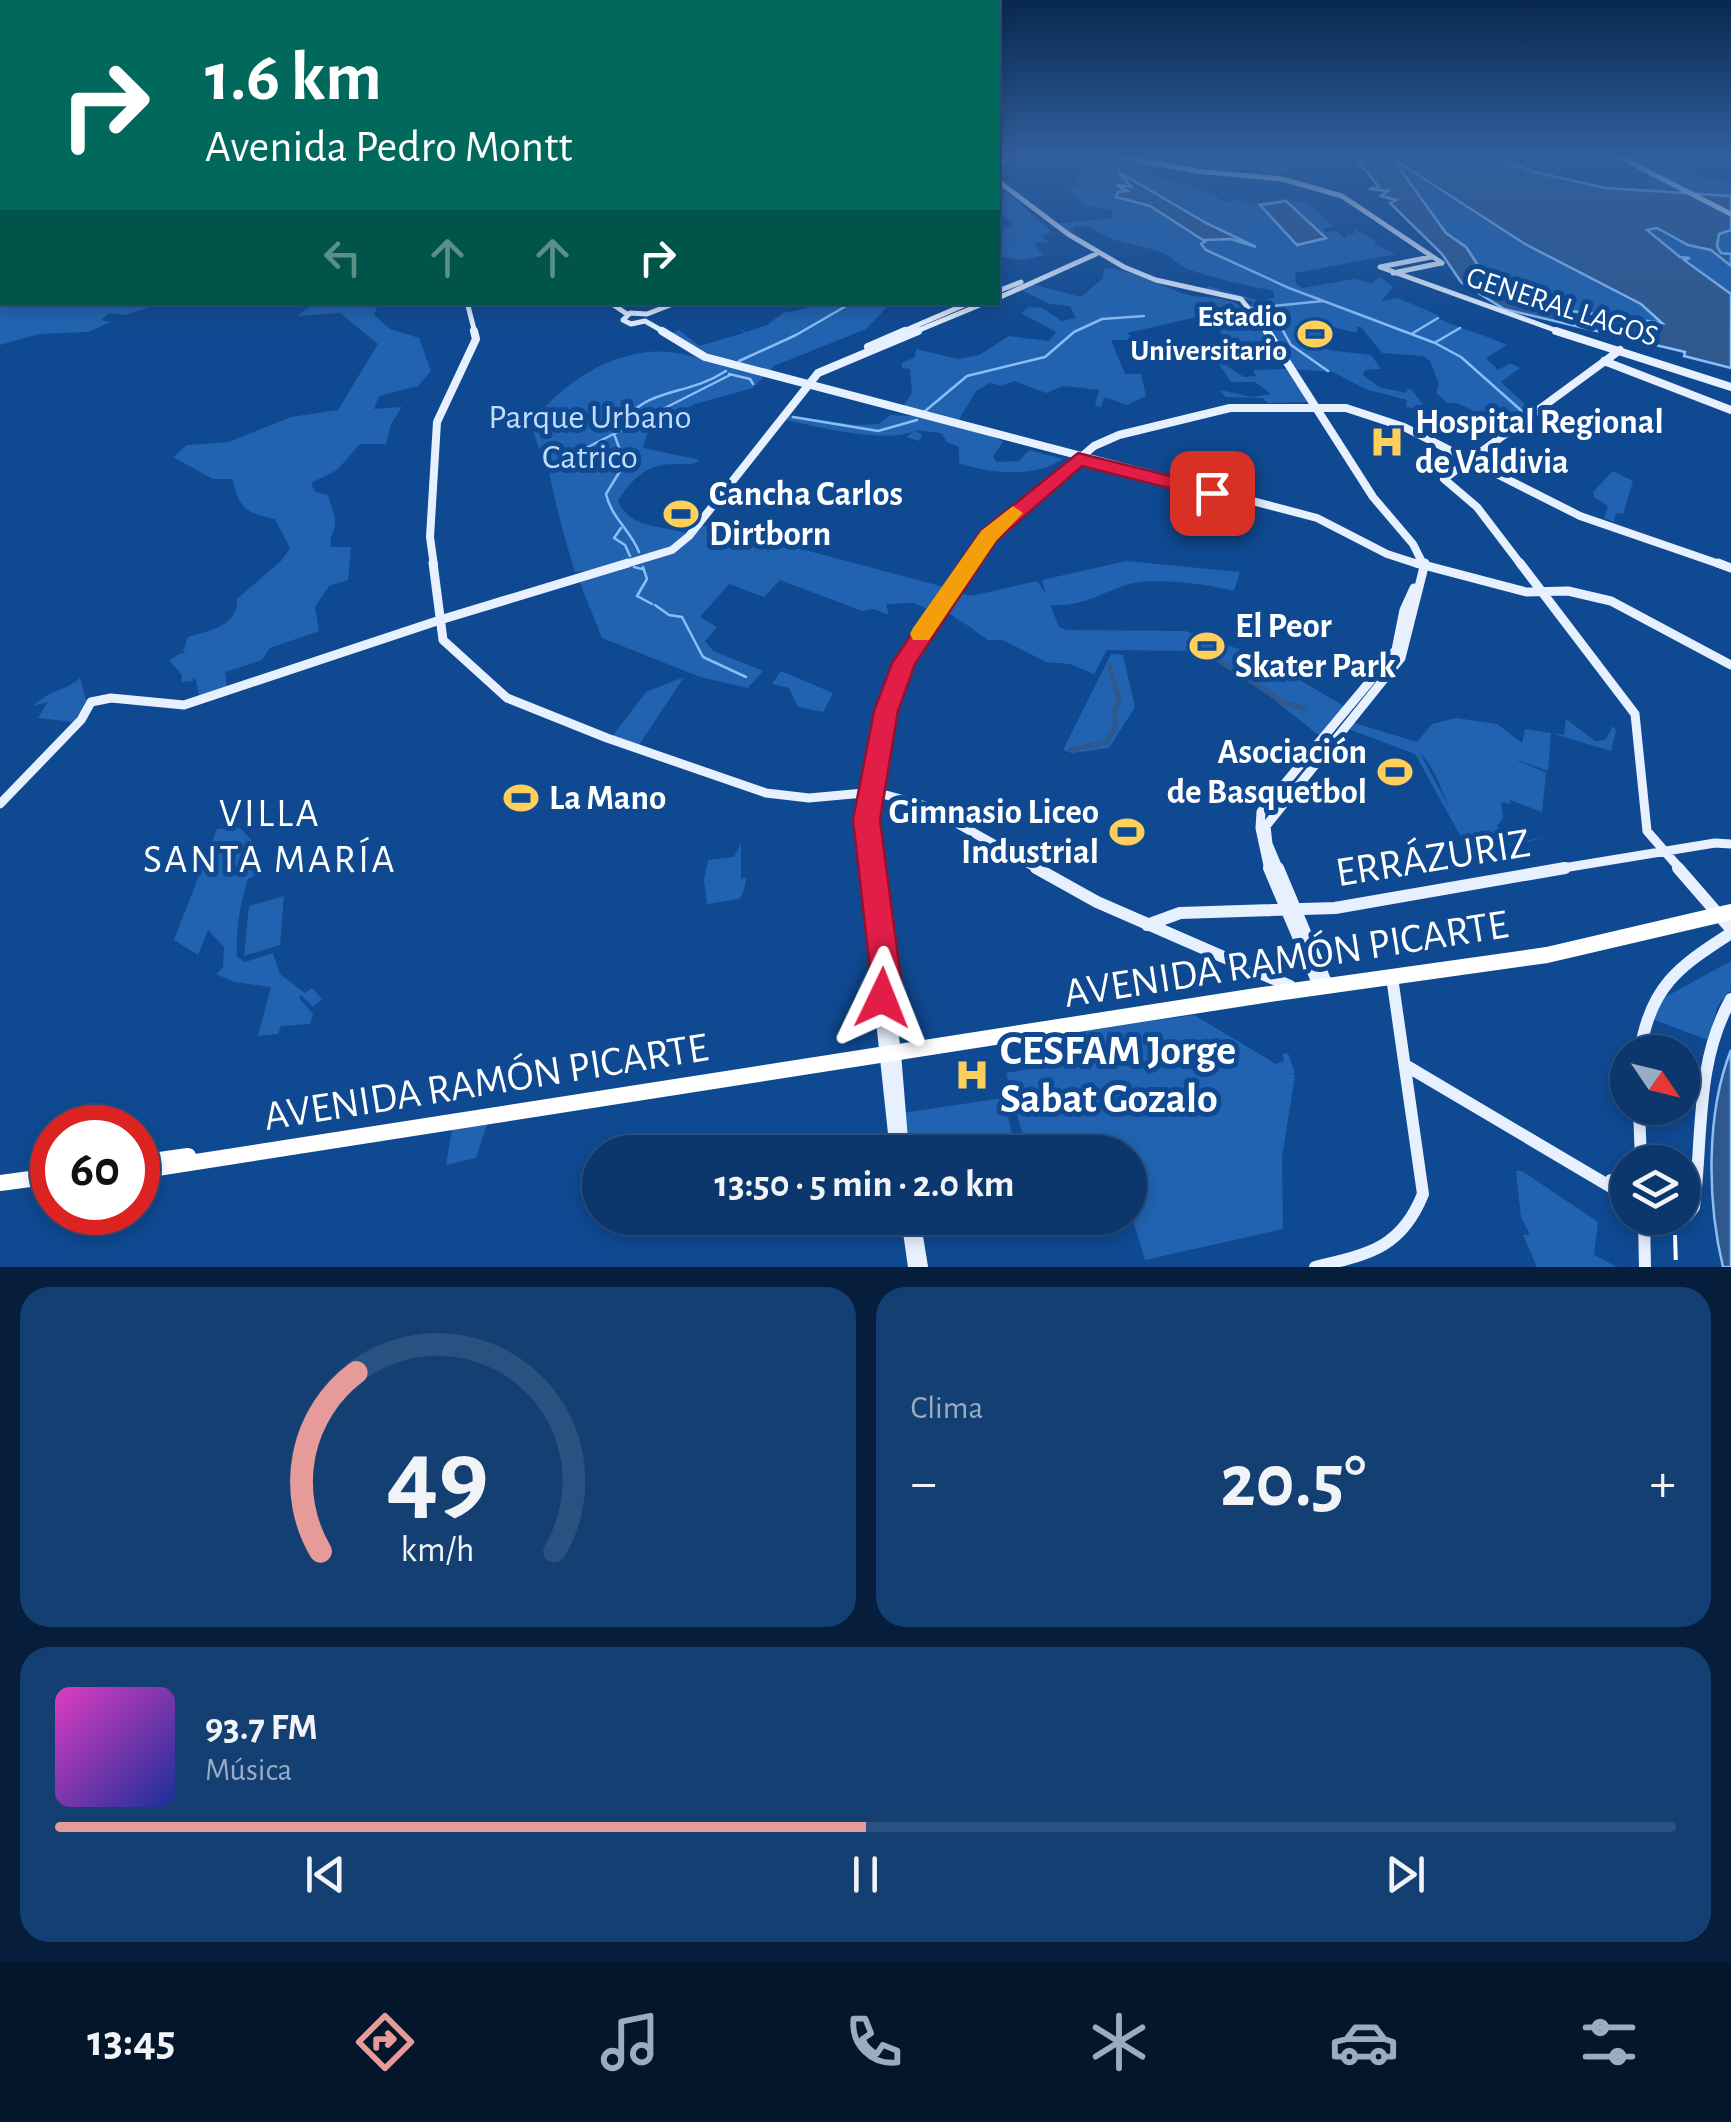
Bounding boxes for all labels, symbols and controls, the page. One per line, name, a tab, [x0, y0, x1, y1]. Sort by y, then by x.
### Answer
icon: right	[40, 40, 170, 170]
text: 1.6 km	[205, 43, 382, 113]
text: Avenida Pedro Montt	[205, 125, 573, 170]
icon: left	[315, 230, 370, 285]
icon: ahead	[420, 230, 475, 285]
icon: ahead	[525, 230, 580, 285]
icon: right	[630, 230, 685, 285]
street label: GENERAL LAGOS	[1463, 262, 1661, 352]
place label: Estadio Universitario	[1130, 302, 1287, 366]
sports icon: Estadio Universitario	[1296, 315, 1334, 353]
park label: Parque Urbano Catrico	[488, 400, 692, 475]
place label: Hospital Regional de Valdivia	[1415, 405, 1664, 480]
hospital icon: Hospital Regional de Valdivia	[1368, 423, 1406, 461]
pin	[1170, 451, 1255, 536]
icon: arrive	[1185, 466, 1240, 521]
place label: Cancha Carlos Dirtborn	[709, 477, 903, 552]
sports icon: Cancha Carlos Dirtborn	[662, 495, 700, 533]
place label: El Peor Skater Park	[1235, 609, 1396, 684]
sports icon: El Peor Skater Park	[1188, 627, 1226, 665]
place label: Asociación de Basquetbol	[1167, 735, 1367, 810]
sports icon: Asociación de Basquetbol	[1376, 753, 1414, 791]
sports icon: La Mano	[502, 779, 540, 817]
place label: La Mano	[549, 781, 666, 816]
district label: VILLA SANTA MARÍA	[143, 794, 397, 880]
place label: Gimnasio Liceo Industrial	[889, 795, 1099, 870]
sports icon: Gimnasio Liceo Industrial	[1108, 813, 1146, 851]
street label: ERRÁZURIZ	[1332, 818, 1533, 894]
street label: AVENIDA RAMÓN PICARTE	[1060, 899, 1511, 1015]
position arrow	[830, 946, 934, 1050]
street label: AVENIDA RAMÓN PICARTE	[260, 1022, 711, 1138]
place label: CESFAM Jorge Sabat Gozalo	[1000, 1030, 1236, 1120]
north arrow	[1610, 1035, 1700, 1125]
map controls	[1610, 1035, 1700, 1235]
hospital icon: CESFAM Jorge Sabat Gozalo	[953, 1056, 991, 1094]
speed limit sign: 60	[30, 1105, 160, 1235]
button: layers	[1610, 1145, 1700, 1235]
text: 13:50 · 5 min · 2.0 km	[715, 1166, 1014, 1204]
text: Clima	[911, 1392, 983, 1424]
text: 49	[386, 1426, 489, 1530]
text: 20.5°	[1220, 1445, 1366, 1520]
text: −	[911, 1456, 937, 1511]
text: +	[1650, 1456, 1676, 1511]
text: km/h	[401, 1532, 475, 1568]
text: 93.7 FM	[205, 1709, 318, 1747]
text: Música	[205, 1754, 292, 1786]
icon: previous	[298, 1847, 353, 1902]
icon: pause	[838, 1847, 893, 1902]
icon: next	[1378, 1847, 1433, 1902]
icon: directions	[350, 2007, 420, 2077]
icon: music	[595, 2007, 665, 2077]
icon: phone	[839, 2007, 909, 2077]
icon: climate	[1084, 2007, 1154, 2077]
icon: car	[1329, 2007, 1399, 2077]
icon: filters	[1574, 2007, 1644, 2077]
text: 13:45	[87, 2019, 175, 2064]

